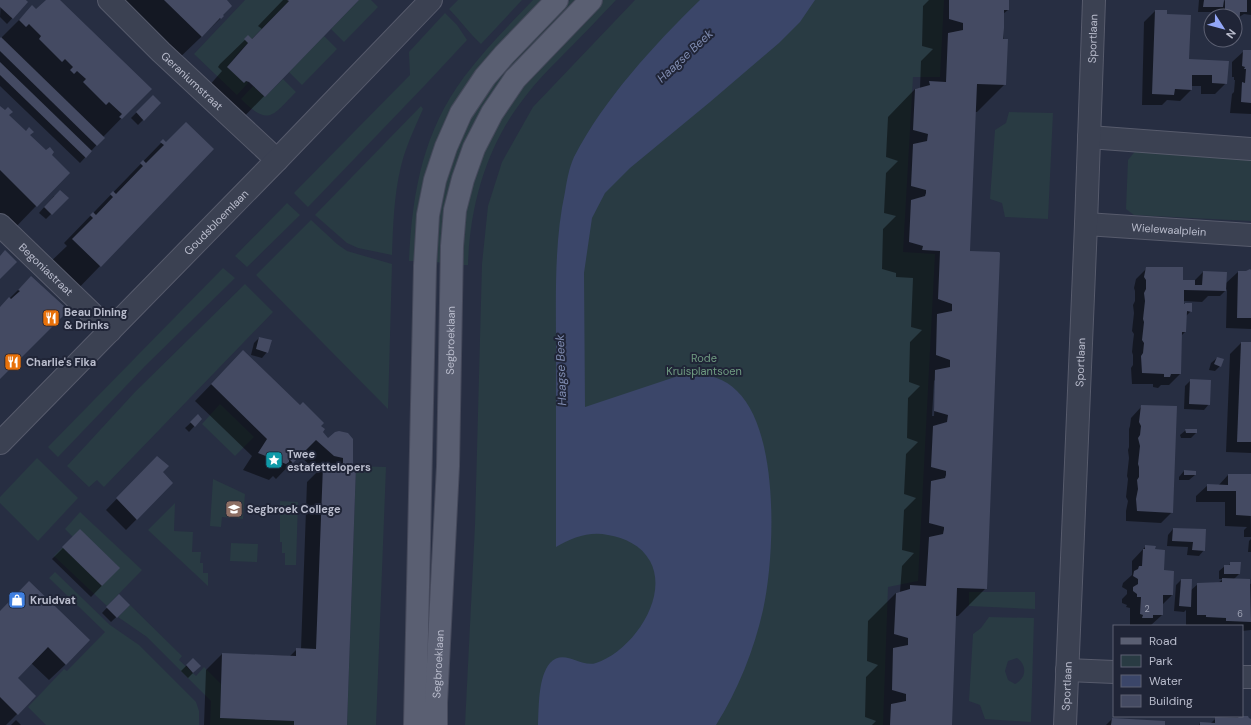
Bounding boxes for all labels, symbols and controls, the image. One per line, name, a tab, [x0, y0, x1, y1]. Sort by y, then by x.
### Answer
north arrow	[1203, 8, 1243, 48]
street label: Sportlaan	[1085, 14, 1100, 63]
water label: Haagse Beek	[654, 25, 717, 86]
text: N	[1223, 27, 1239, 41]
street label: Geraniumstraat	[158, 49, 226, 113]
street label: Goudsbloemlaan	[181, 186, 251, 258]
street label: Wielewaalplein	[1131, 220, 1207, 239]
street label: Begoniastraat	[16, 240, 76, 299]
place label: Beau Dining & Drinks	[64, 305, 128, 332]
street label: Segbroeklaan	[443, 306, 458, 375]
restaurant icon: Beau Dining & Drinks	[41, 308, 61, 328]
water label: Haagse Beek	[552, 333, 570, 406]
street label: Sportlaan	[1072, 338, 1088, 387]
park label: Rode Kruisplantsoen	[666, 351, 742, 378]
restaurant icon: Charlie's Fika	[3, 352, 23, 372]
place label: Charlie's Fika	[26, 355, 96, 369]
place label: Twee estafettelopers	[287, 447, 371, 474]
place icon: Twee estafettelopers	[264, 450, 284, 470]
school or university icon: Segbroek College	[224, 499, 244, 519]
place label: Segbroek College	[247, 502, 341, 516]
shop icon: Kruidvat	[7, 590, 27, 610]
place label: Kruidvat	[30, 593, 76, 607]
house number: 2	[1144, 603, 1150, 615]
house number: 6	[1237, 608, 1243, 620]
legend	[1113, 625, 1243, 717]
street label: Segbroeklaan	[429, 629, 447, 699]
text: Road	[1149, 633, 1177, 649]
text: Park	[1149, 653, 1173, 669]
street label: Sportlaan	[1059, 661, 1075, 711]
text: Water	[1149, 673, 1183, 689]
text: Building	[1149, 693, 1193, 709]

